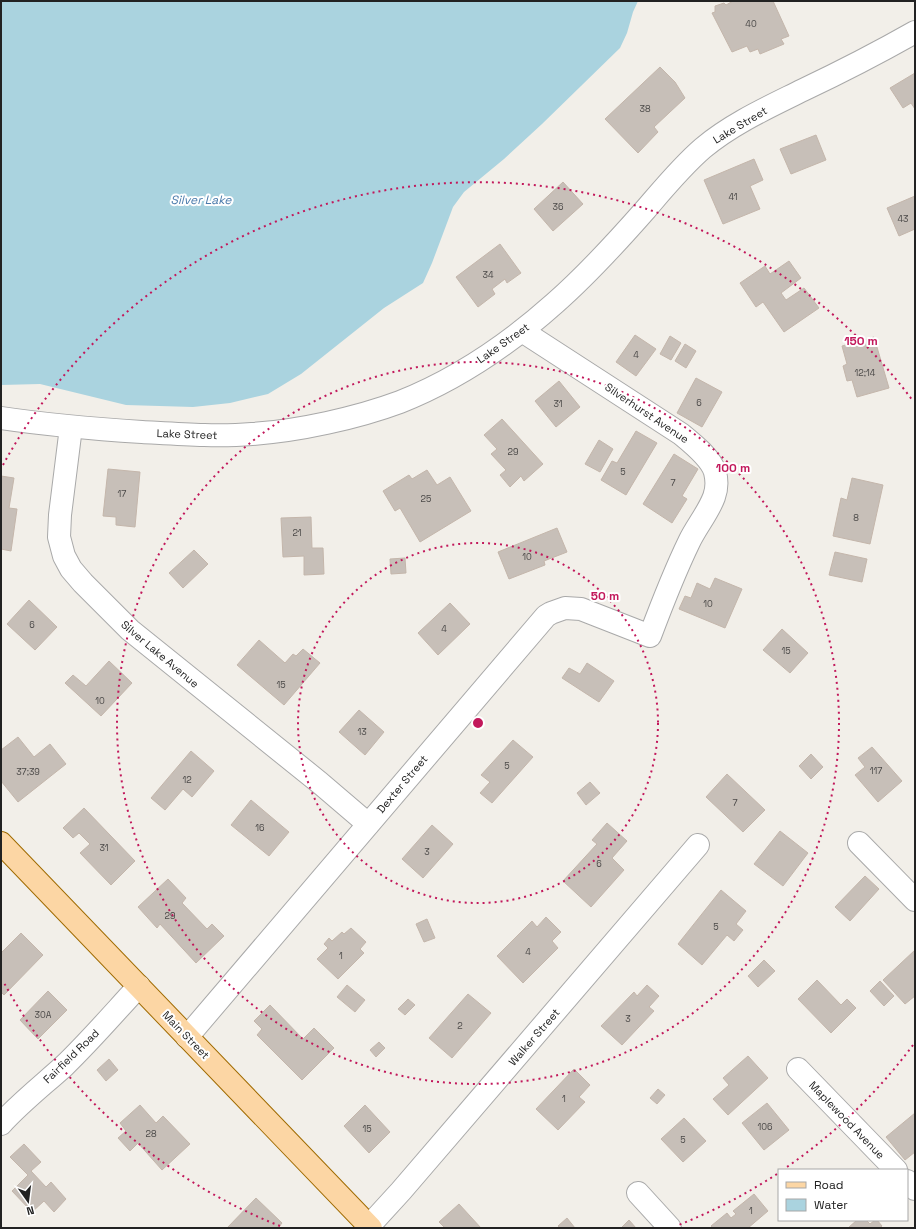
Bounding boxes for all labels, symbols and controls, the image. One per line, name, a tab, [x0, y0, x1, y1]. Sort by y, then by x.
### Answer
house number: 40	[745, 18, 757, 30]
house number: 38	[639, 103, 651, 115]
street label: Lake Street	[710, 103, 770, 147]
house number: 41	[728, 191, 738, 203]
water label: Silver Lake	[171, 192, 232, 208]
house number: 36	[553, 201, 564, 213]
house number: 43	[897, 213, 909, 225]
house number: 34	[482, 269, 494, 281]
street label: Lake Street	[474, 320, 532, 366]
text: 150 m	[844, 333, 878, 349]
house number: 4	[633, 349, 639, 361]
house number: 12;14	[855, 367, 876, 379]
street label: Silverhurst Avenue	[602, 380, 692, 446]
house number: 6	[696, 397, 702, 409]
house number: 31	[553, 398, 563, 410]
street label: Lake Street	[156, 426, 218, 442]
house number: 29	[508, 446, 518, 458]
text: 100 m	[716, 460, 750, 476]
house number: 5	[620, 466, 626, 478]
house number: 7	[670, 477, 676, 489]
house number: 17	[118, 488, 126, 500]
house number: 25	[421, 493, 431, 505]
house number: 8	[853, 512, 859, 524]
house number: 21	[292, 527, 302, 539]
house number: 10	[522, 551, 532, 563]
text: 50 m	[591, 588, 619, 604]
house number: 10	[703, 598, 713, 610]
street label: Silver Lake Avenue	[118, 617, 202, 691]
house number: 6	[29, 619, 35, 631]
house number: 4	[441, 623, 447, 635]
house number: 15	[781, 645, 791, 657]
house number: 15	[276, 679, 286, 691]
house number: 10	[95, 695, 105, 707]
centre of rings	[471, 716, 485, 730]
house number: 13	[357, 726, 367, 738]
street label: Dexter Street	[374, 752, 430, 816]
house number: 5	[504, 760, 510, 772]
house number: 117	[870, 765, 882, 777]
house number: 37;39	[16, 766, 40, 778]
house number: 12	[182, 774, 192, 786]
house number: 7	[732, 797, 738, 809]
house number: 16	[255, 822, 265, 834]
house number: 31	[99, 842, 109, 854]
house number: 3	[424, 846, 430, 858]
house number: 6	[596, 858, 602, 870]
house number: 29	[165, 910, 175, 922]
house number: 5	[713, 921, 719, 933]
house number: 4	[525, 946, 531, 958]
house number: 1	[339, 950, 343, 962]
street label: Walker Street	[505, 1006, 563, 1068]
street label: Main Street	[160, 1008, 212, 1062]
house number: 30A	[35, 1009, 52, 1021]
house number: 3	[625, 1013, 631, 1025]
house number: 2	[457, 1020, 463, 1032]
street label: Fairfield Road	[40, 1026, 102, 1086]
street label: Maplewood Avenue	[806, 1078, 888, 1162]
house number: 1	[562, 1093, 566, 1105]
house number: 106	[757, 1121, 773, 1133]
house number: 15	[362, 1123, 372, 1135]
house number: 28	[145, 1128, 157, 1140]
house number: 5	[680, 1134, 686, 1146]
legend	[778, 1169, 908, 1221]
text: Road	[814, 1177, 843, 1193]
north arrow	[8, 1181, 48, 1221]
text: Water	[814, 1197, 848, 1213]
text: N	[25, 1203, 36, 1218]
house number: 1	[749, 1205, 753, 1217]

